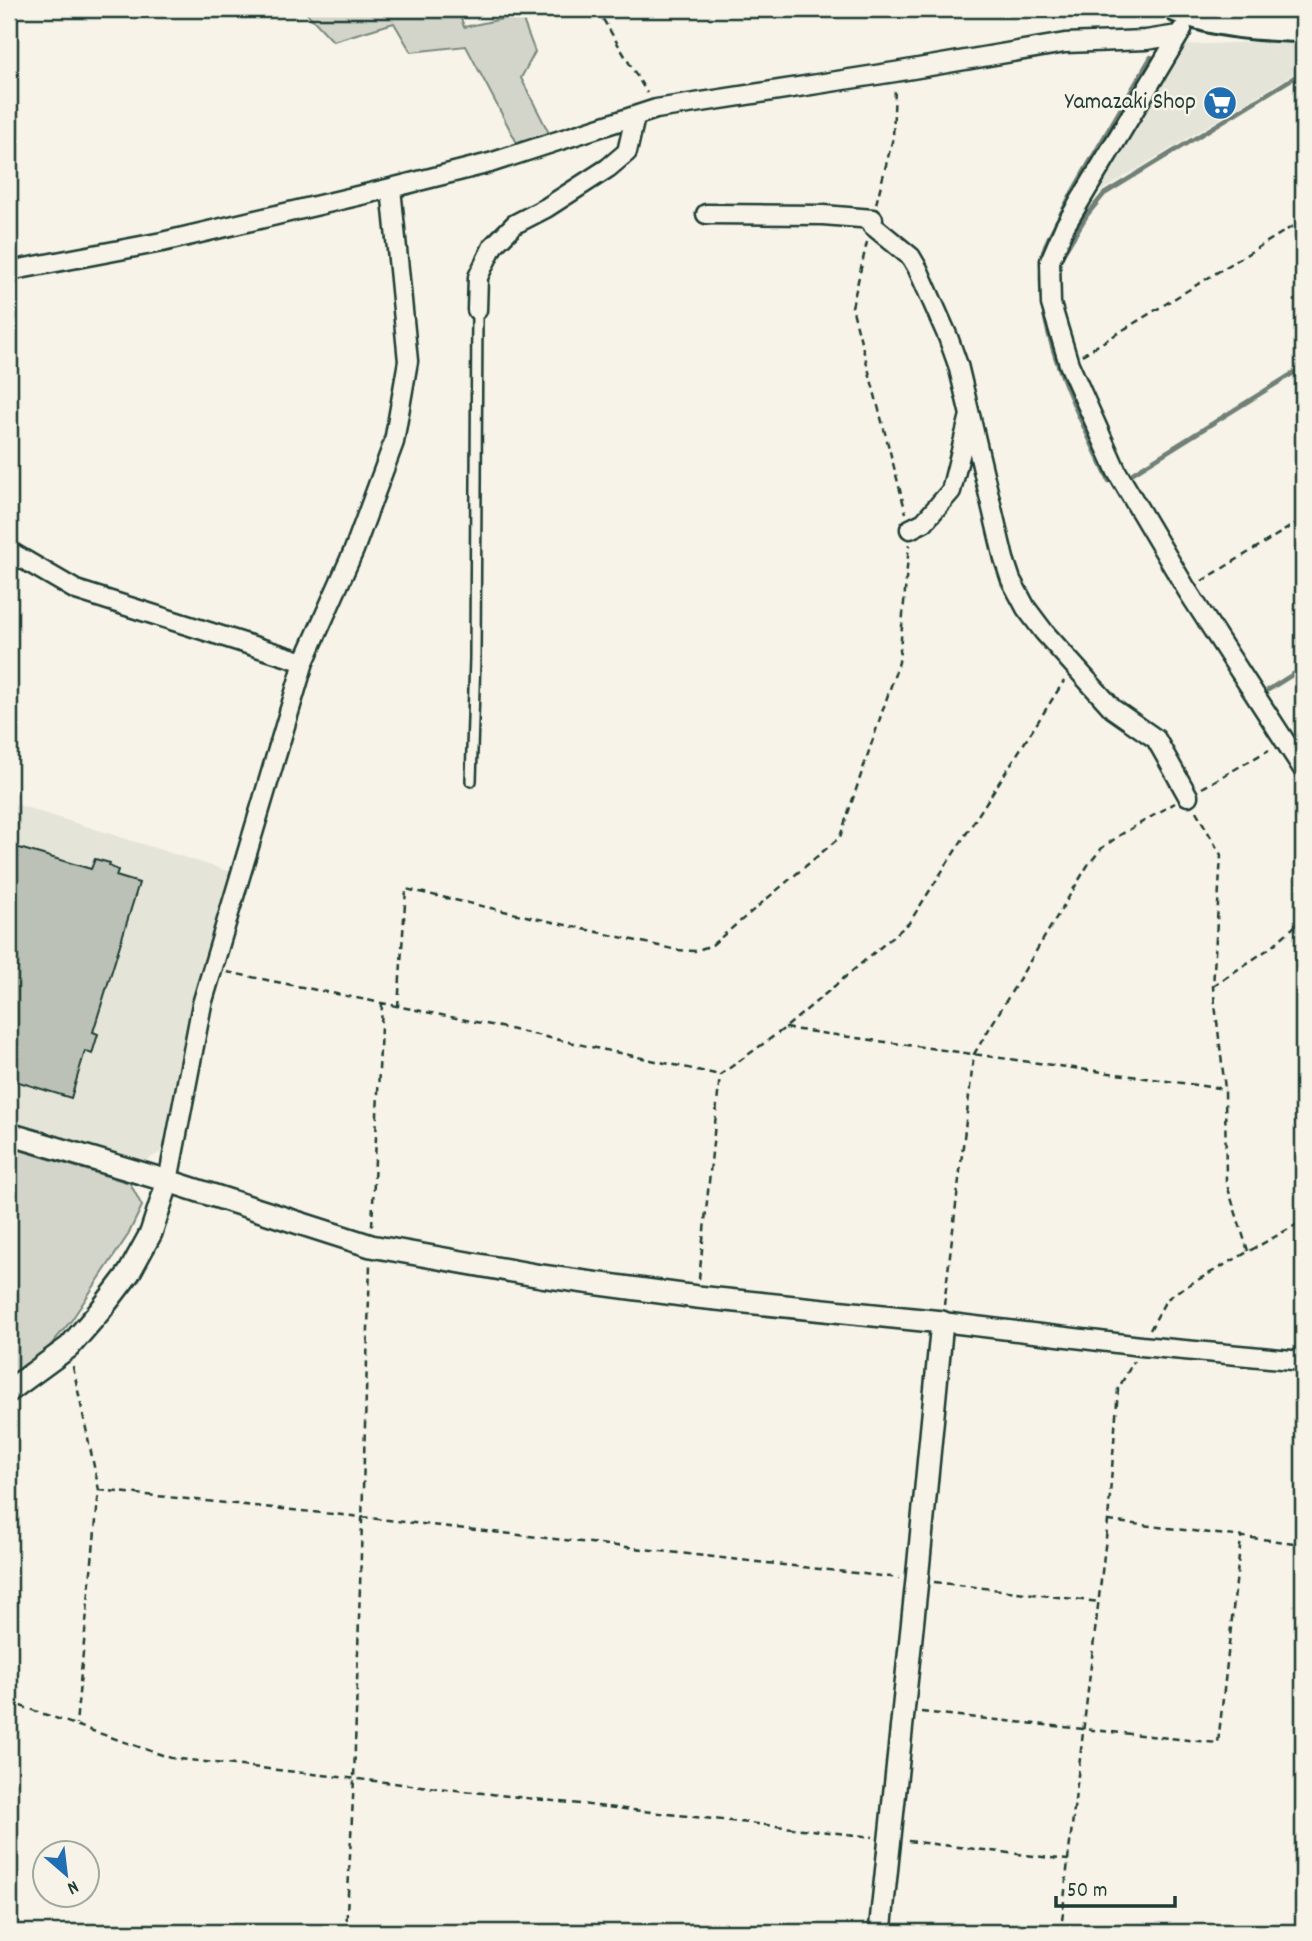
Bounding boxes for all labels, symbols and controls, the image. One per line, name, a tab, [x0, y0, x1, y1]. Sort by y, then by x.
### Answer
supermarket icon: Yamazaki Shop	[1201, 84, 1239, 122]
place label: Yamazaki Shop	[1065, 86, 1196, 120]
north arrow	[32, 1840, 102, 1910]
scale bar	[1056, 1864, 1176, 1908]
text: N	[62, 1872, 83, 1900]
text: 50 m	[1067, 1877, 1107, 1907]

